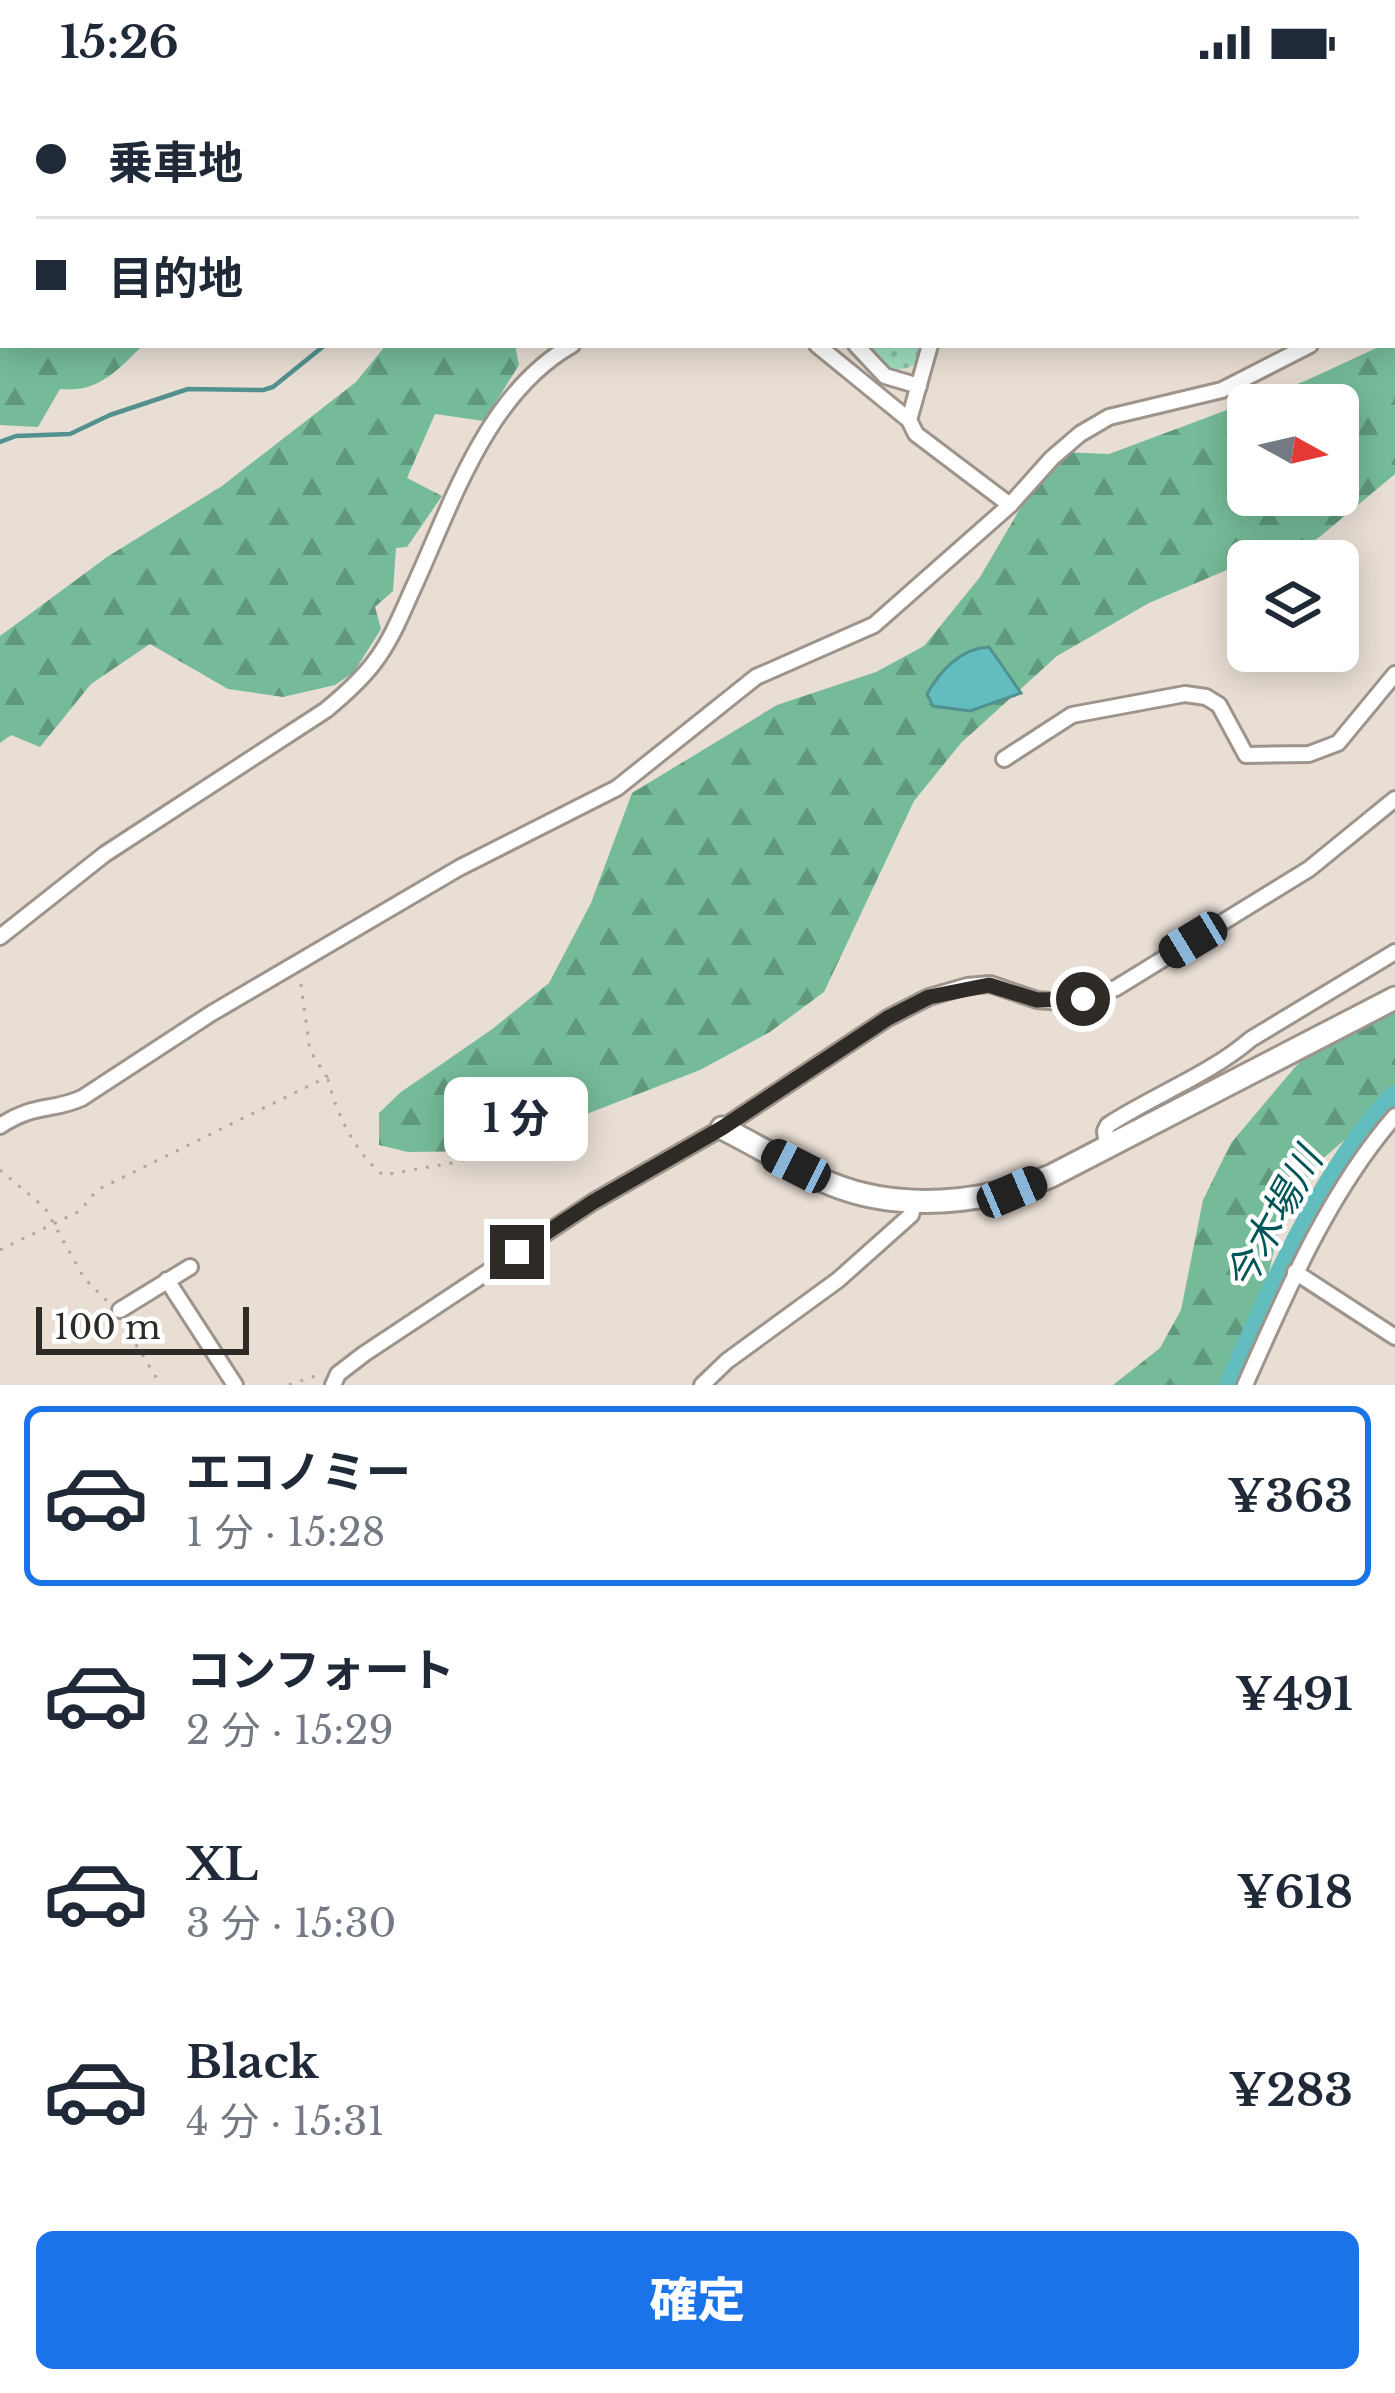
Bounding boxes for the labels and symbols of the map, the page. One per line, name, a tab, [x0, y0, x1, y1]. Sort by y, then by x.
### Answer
north arrow	[1227, 384, 1359, 516]
car	[1153, 906, 1233, 974]
route start	[1056, 972, 1110, 1026]
callout: 1 分	[445, 1078, 589, 1162]
car	[756, 1134, 836, 1198]
water label: 今木場川	[1214, 1136, 1335, 1299]
car	[972, 1161, 1052, 1223]
route end	[490, 1225, 544, 1279]
scale bar	[36, 1301, 249, 1354]

